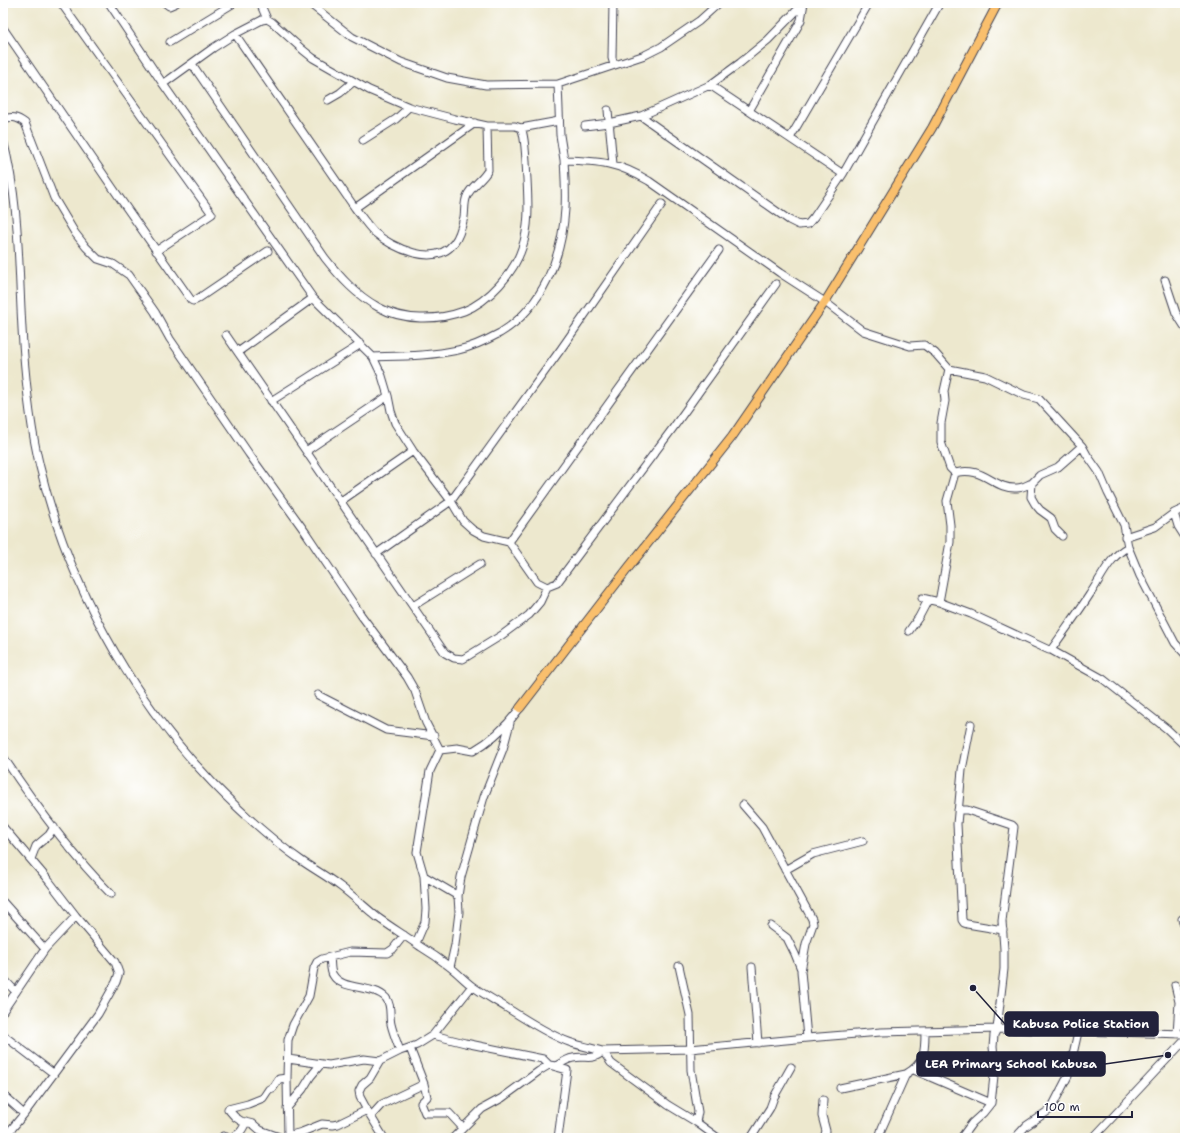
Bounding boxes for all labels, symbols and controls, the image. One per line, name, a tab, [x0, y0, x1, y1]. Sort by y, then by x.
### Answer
callout: Kabusa Police Station	[1005, 1012, 1158, 1036]
text: Kabusa Police Station	[1013, 1016, 1149, 1032]
callout: LEA Primary School Kabusa	[917, 1052, 1105, 1076]
text: LEA Primary School Kabusa	[925, 1056, 1098, 1072]
scale bar	[1038, 1093, 1132, 1119]
text: 100 m	[1044, 1099, 1080, 1115]

